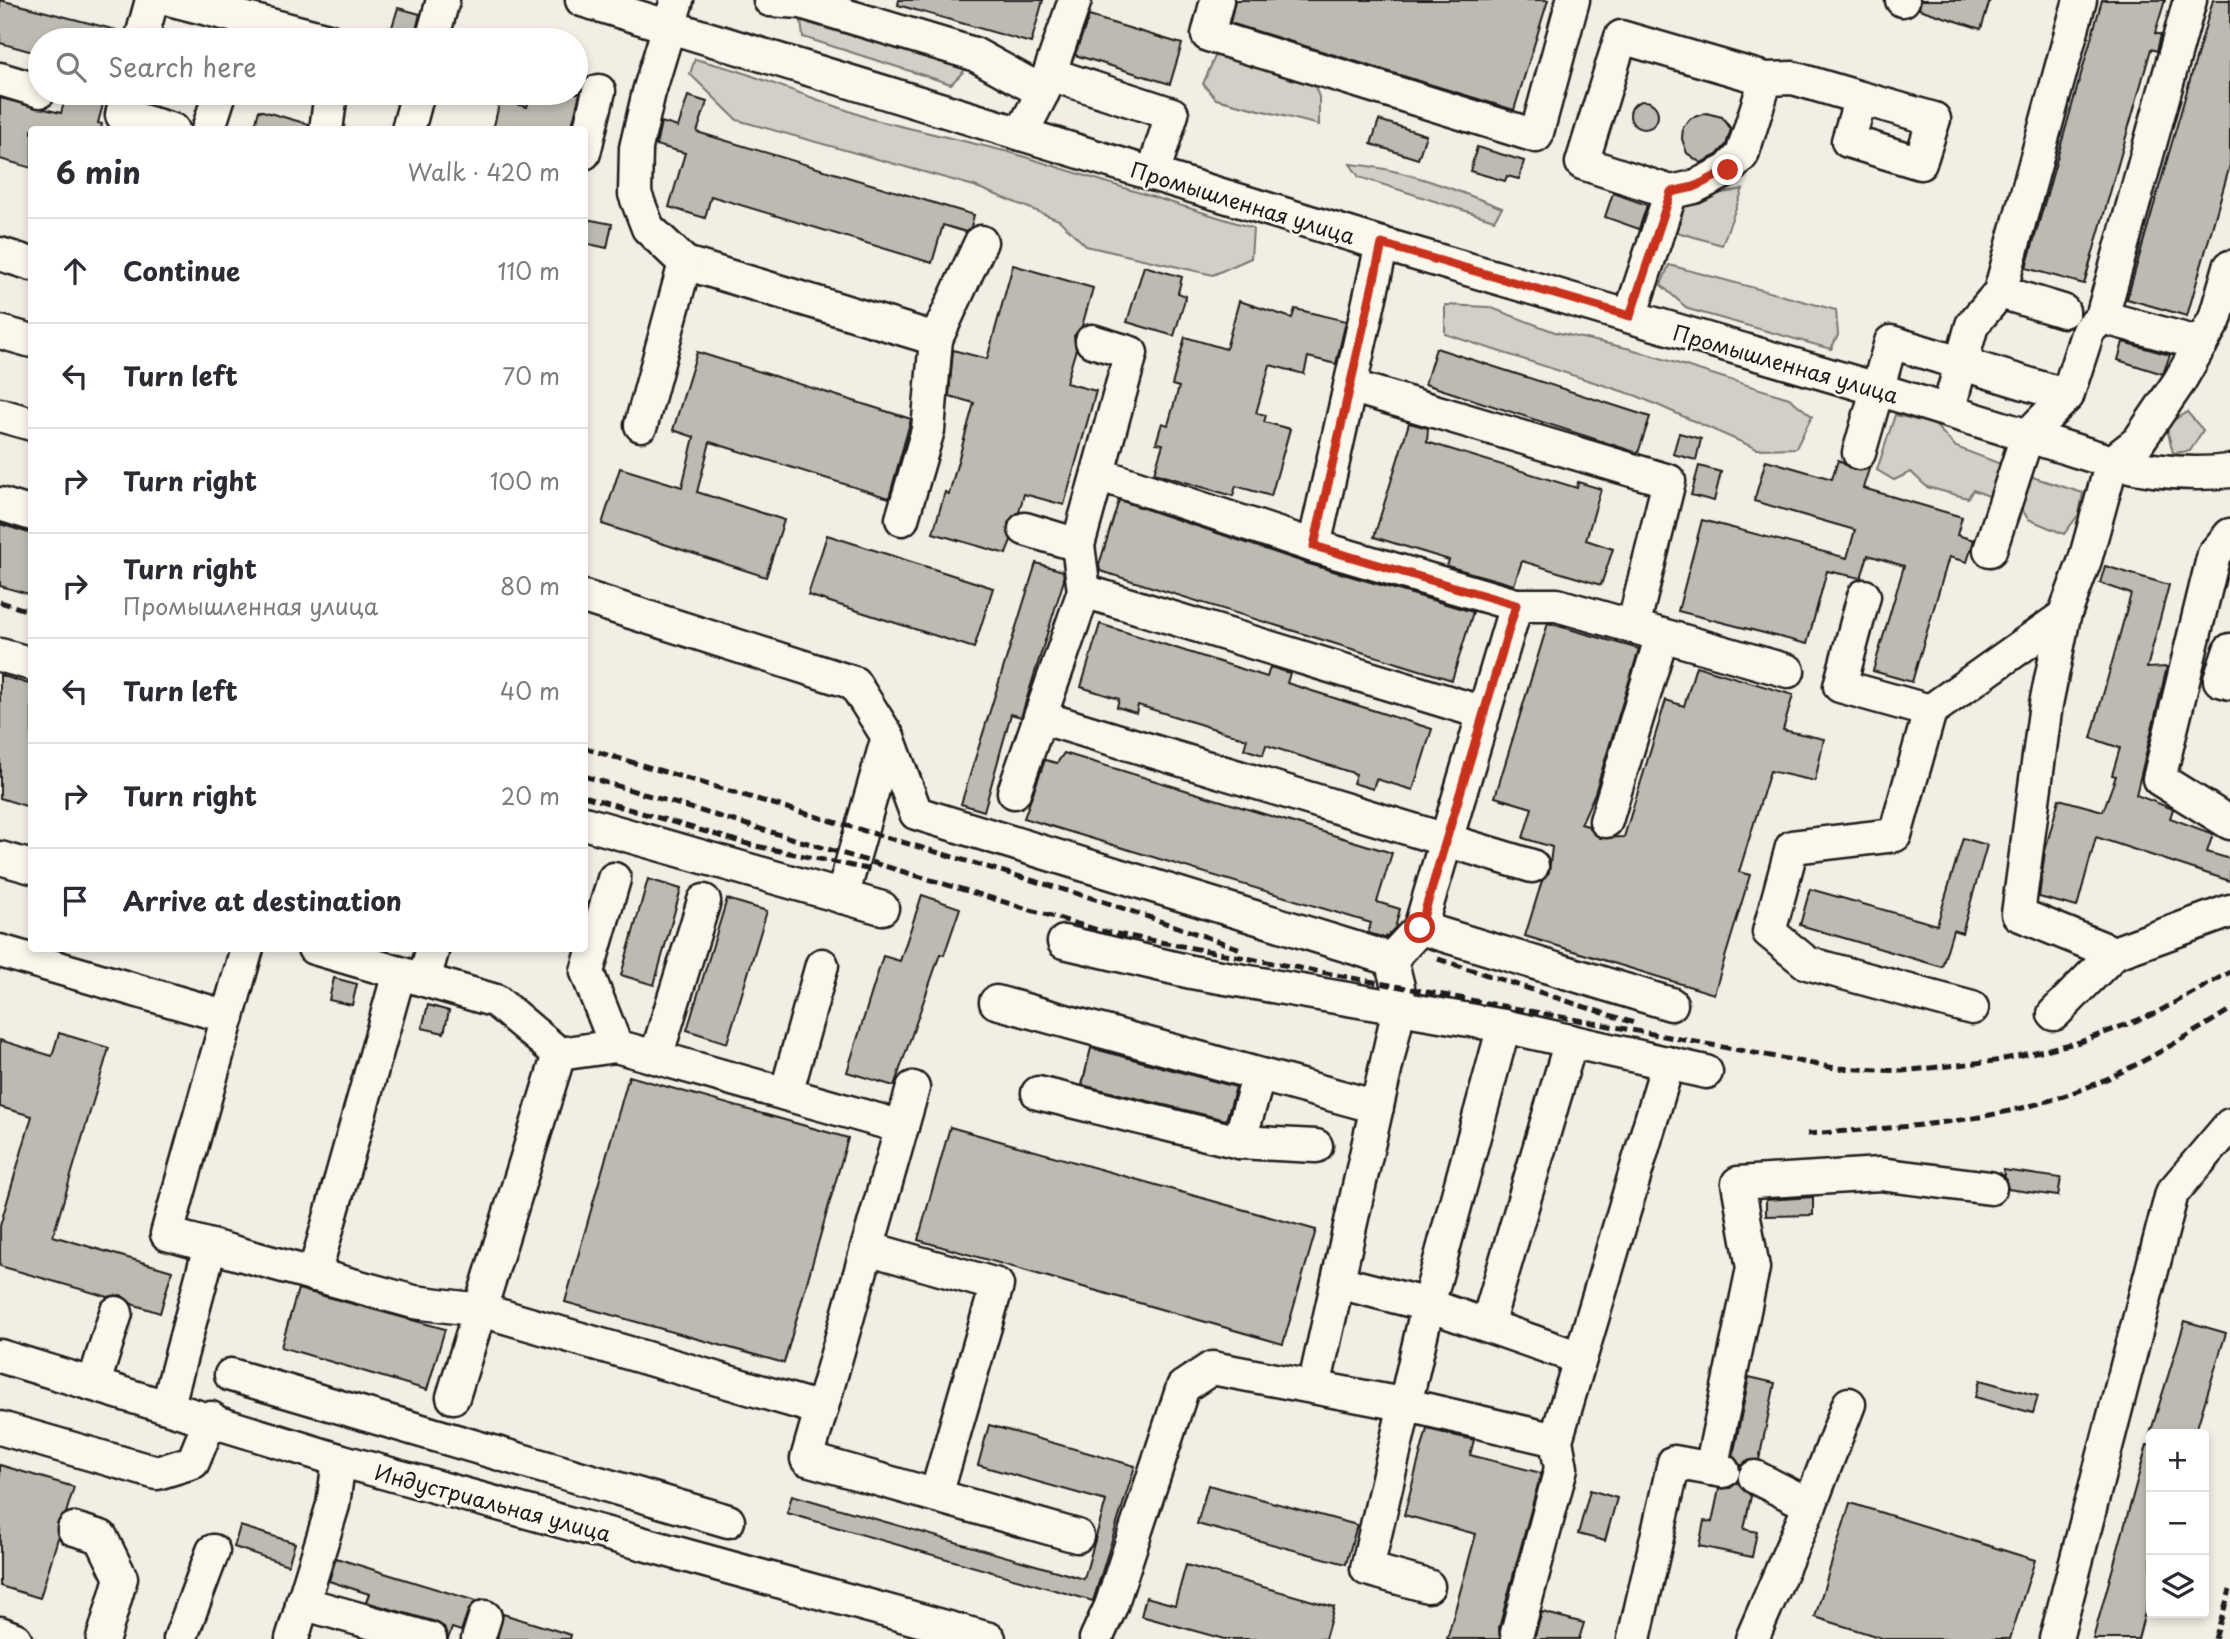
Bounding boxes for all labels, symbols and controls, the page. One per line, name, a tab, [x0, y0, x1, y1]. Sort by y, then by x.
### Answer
search box	[28, 28, 588, 105]
text: Search here	[108, 47, 257, 86]
icon: search	[52, 48, 90, 86]
text: 6 min	[56, 149, 141, 194]
street label: Промышленная улица	[1127, 153, 1360, 252]
text: Walk · 420 m	[408, 154, 560, 189]
route end	[1712, 154, 1743, 185]
text: Continue	[123, 251, 240, 290]
icon: ahead	[56, 252, 94, 290]
text: 110 m	[498, 253, 560, 288]
street label: Промышленная улица	[1670, 316, 1903, 411]
text: Turn left	[123, 356, 238, 395]
icon: left	[56, 357, 94, 395]
text: 70 m	[502, 358, 560, 393]
text: Turn right	[123, 461, 257, 500]
icon: right	[56, 462, 94, 500]
text: 100 m	[490, 463, 560, 498]
text: Turn right	[123, 549, 257, 588]
icon: right	[56, 567, 94, 605]
text: 80 m	[500, 568, 560, 603]
text: Промышленная улица	[123, 588, 378, 623]
text: Turn left	[123, 671, 238, 710]
icon: left	[56, 672, 94, 710]
text: 40 m	[500, 673, 560, 708]
text: Turn right	[123, 776, 257, 815]
icon: right	[56, 777, 94, 815]
text: 20 m	[501, 778, 560, 813]
text: Arrive at destination	[123, 881, 402, 920]
icon: arrive	[56, 882, 94, 920]
route start	[1404, 912, 1435, 943]
map controls	[2146, 1429, 2209, 1618]
button: +	[2146, 1429, 2209, 1492]
street label: Индустриальная улица	[371, 1455, 615, 1549]
button: −	[2146, 1492, 2209, 1555]
button: layers	[2146, 1555, 2209, 1618]

